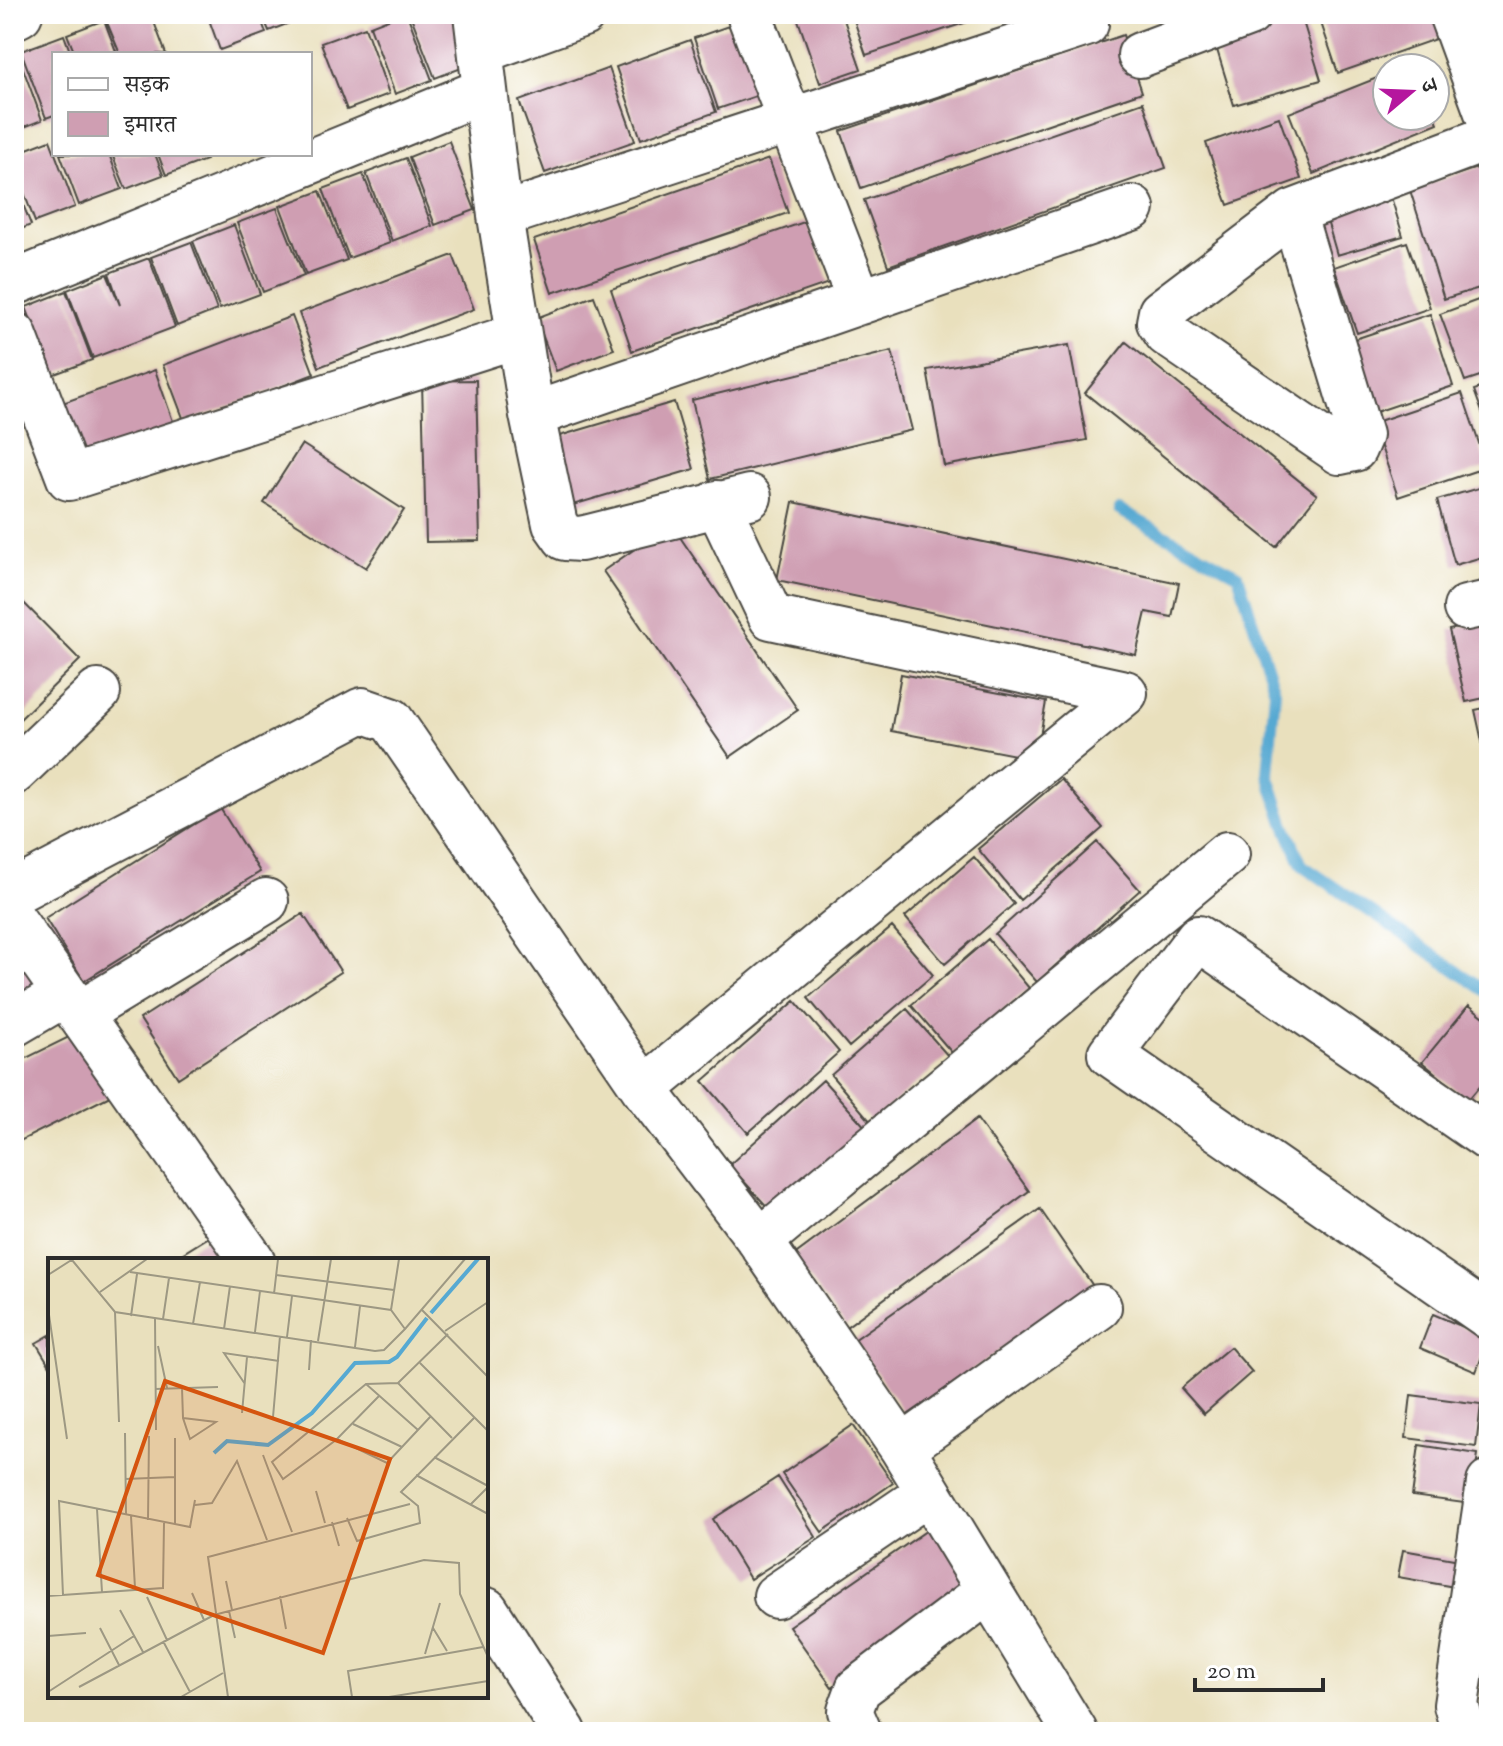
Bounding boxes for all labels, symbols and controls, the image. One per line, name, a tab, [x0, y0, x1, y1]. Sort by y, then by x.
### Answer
legend	[52, 52, 312, 156]
north arrow	[1371, 52, 1451, 132]
text: सड़क	[123, 69, 171, 103]
text: उ	[1409, 74, 1445, 99]
text: इमारत	[123, 109, 177, 143]
inset map	[48, 1258, 488, 1698]
scale bar	[1195, 1642, 1323, 1692]
text: 20 m	[1207, 1655, 1256, 1689]

